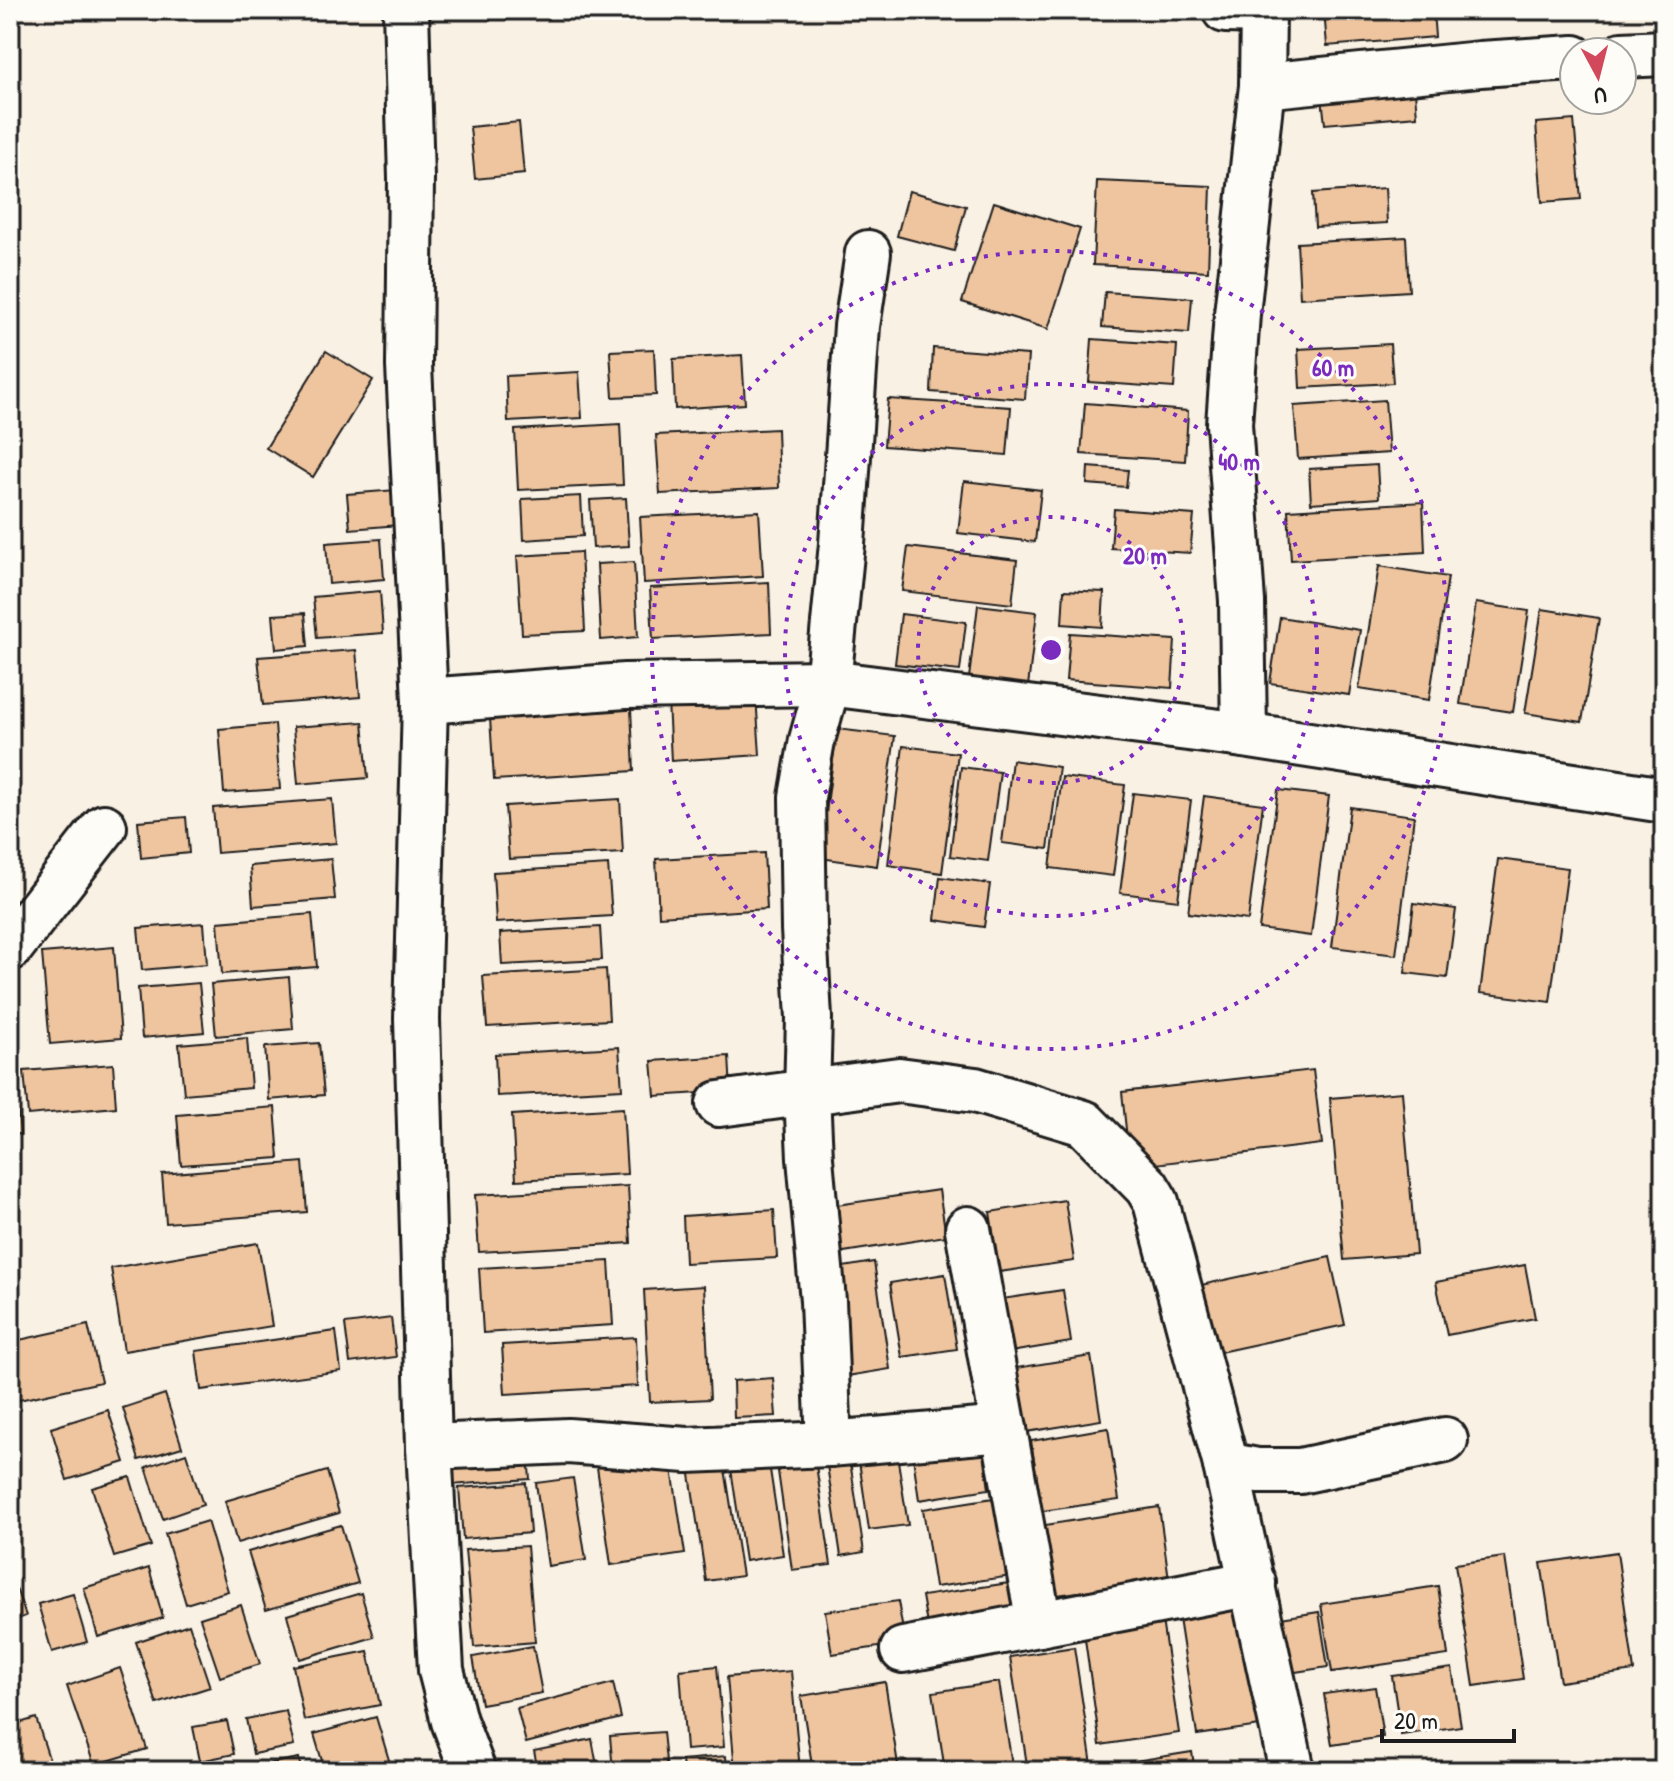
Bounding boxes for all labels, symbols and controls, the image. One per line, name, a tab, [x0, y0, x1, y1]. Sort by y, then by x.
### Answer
north arrow	[1558, 36, 1638, 116]
text: U	[1593, 80, 1608, 111]
text: 60 m	[1312, 351, 1354, 383]
text: 40 m	[1218, 445, 1260, 477]
text: 20 m	[1123, 539, 1167, 571]
centre of rings	[1037, 636, 1065, 664]
scale bar	[1382, 1693, 1514, 1743]
text: 20 m	[1394, 1704, 1438, 1736]

